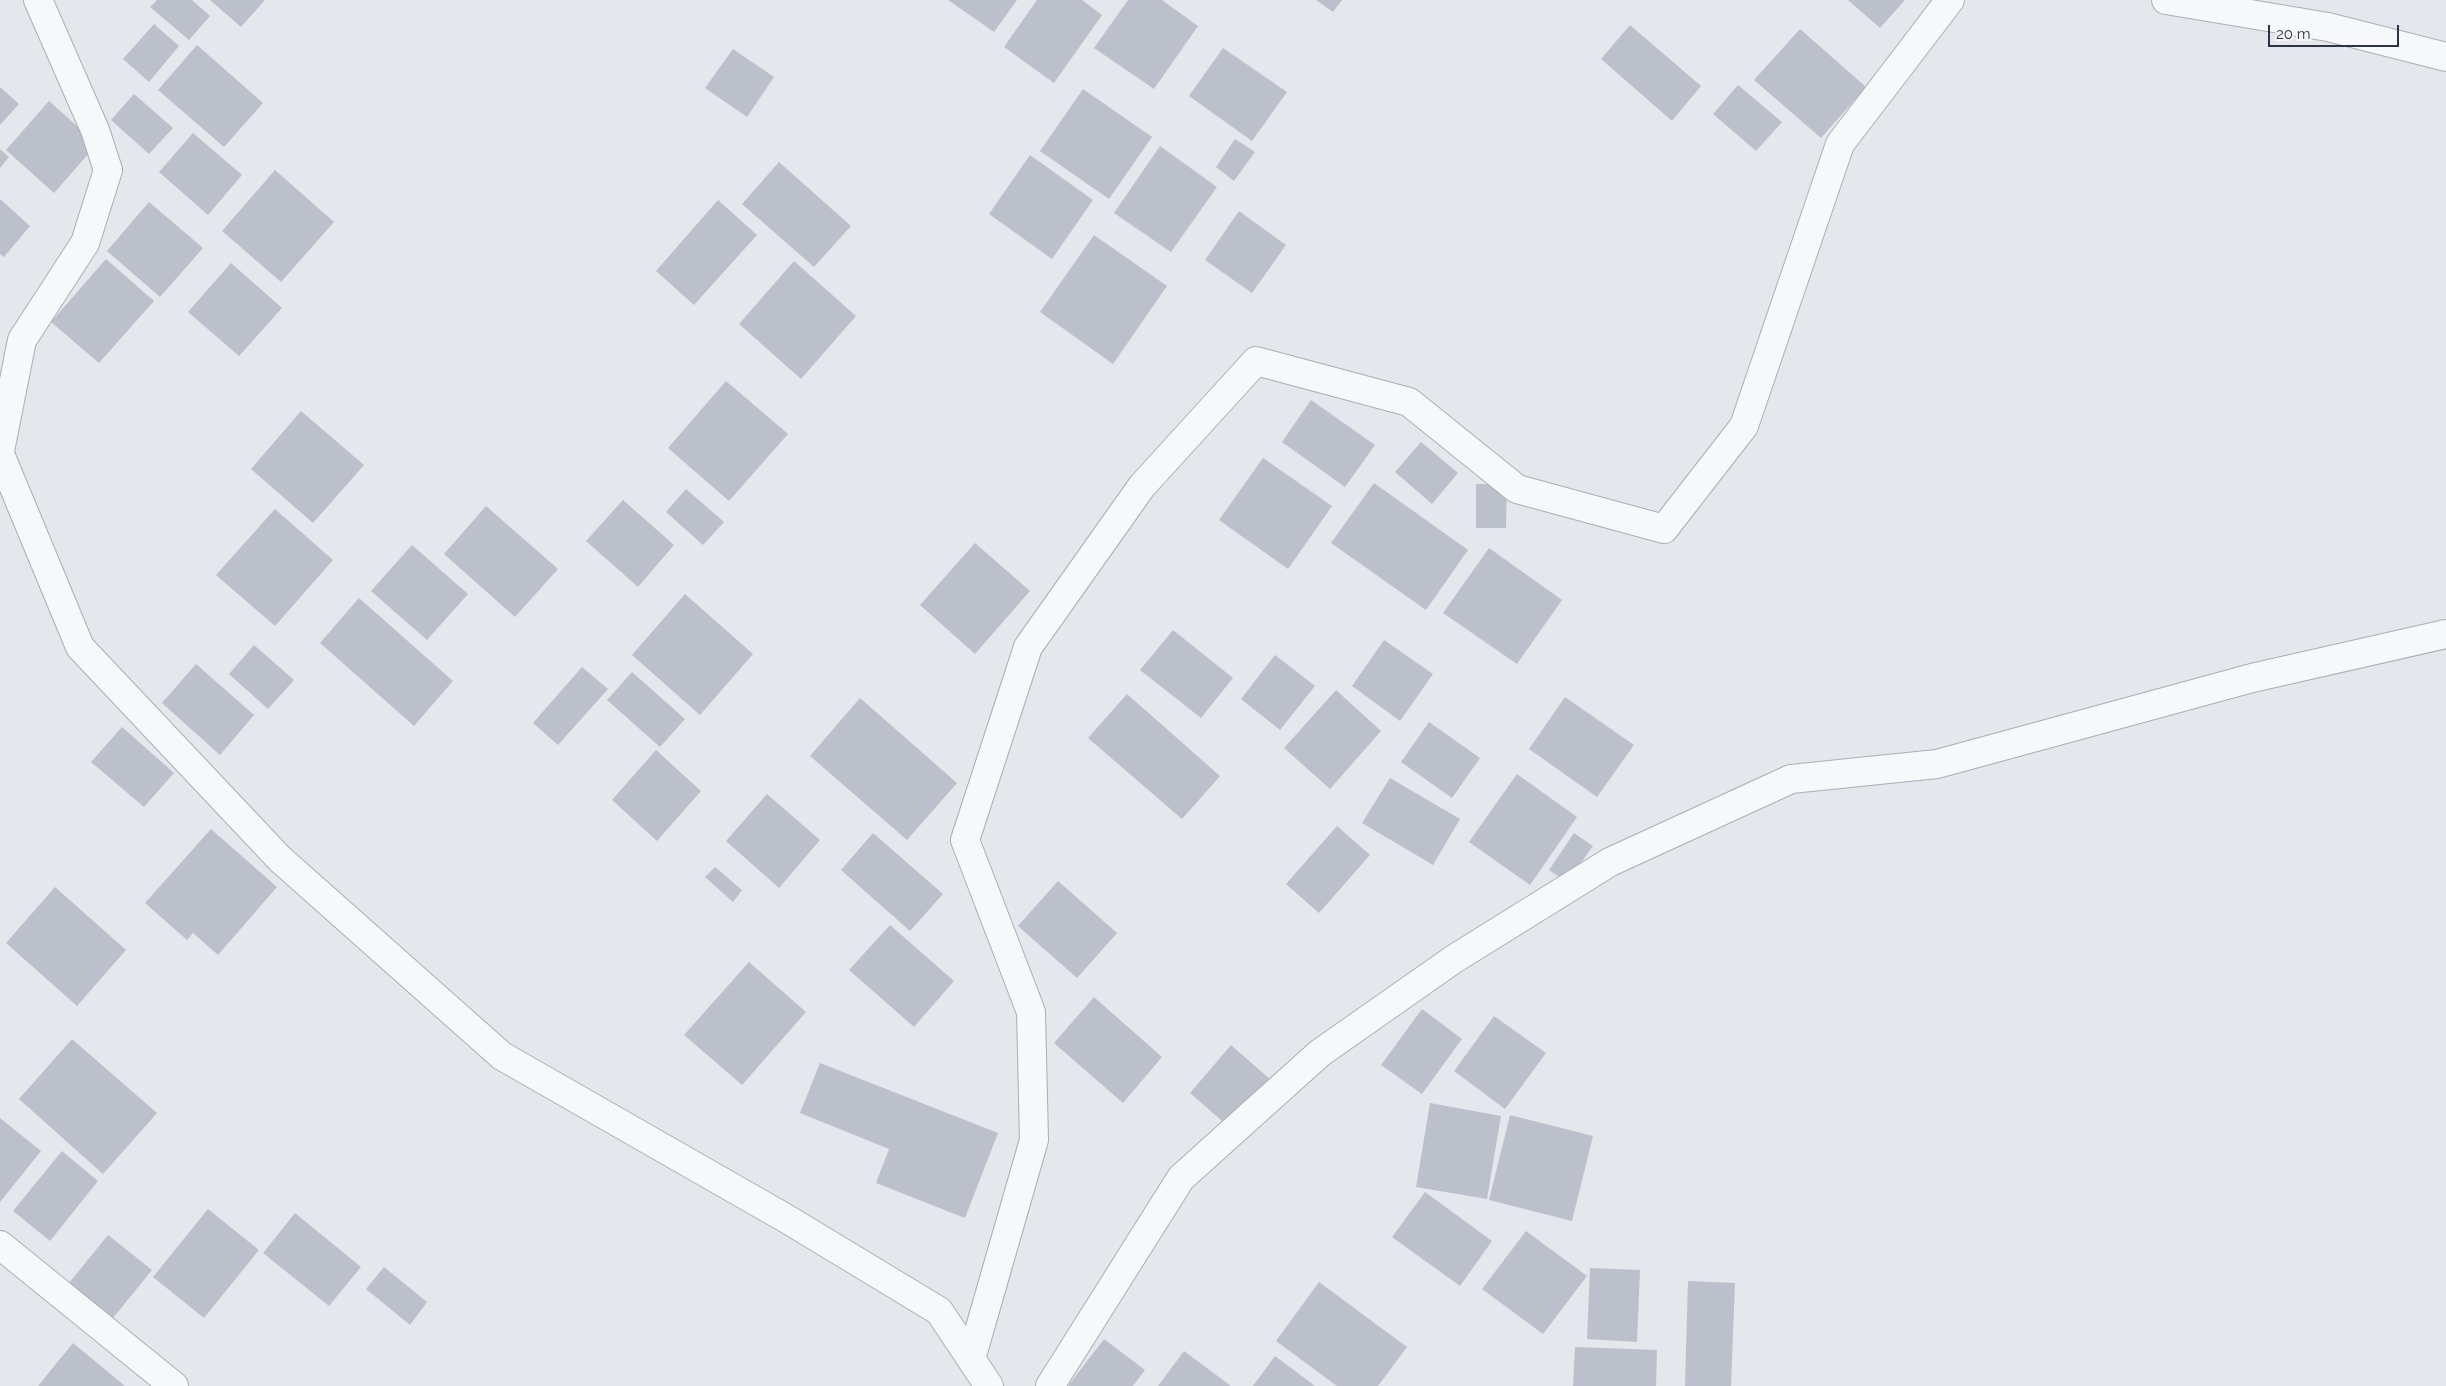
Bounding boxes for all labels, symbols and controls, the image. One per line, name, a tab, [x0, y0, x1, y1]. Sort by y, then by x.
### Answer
scale bar	[2271, 15, 2402, 47]
text: 20 m	[2276, 25, 2311, 43]

